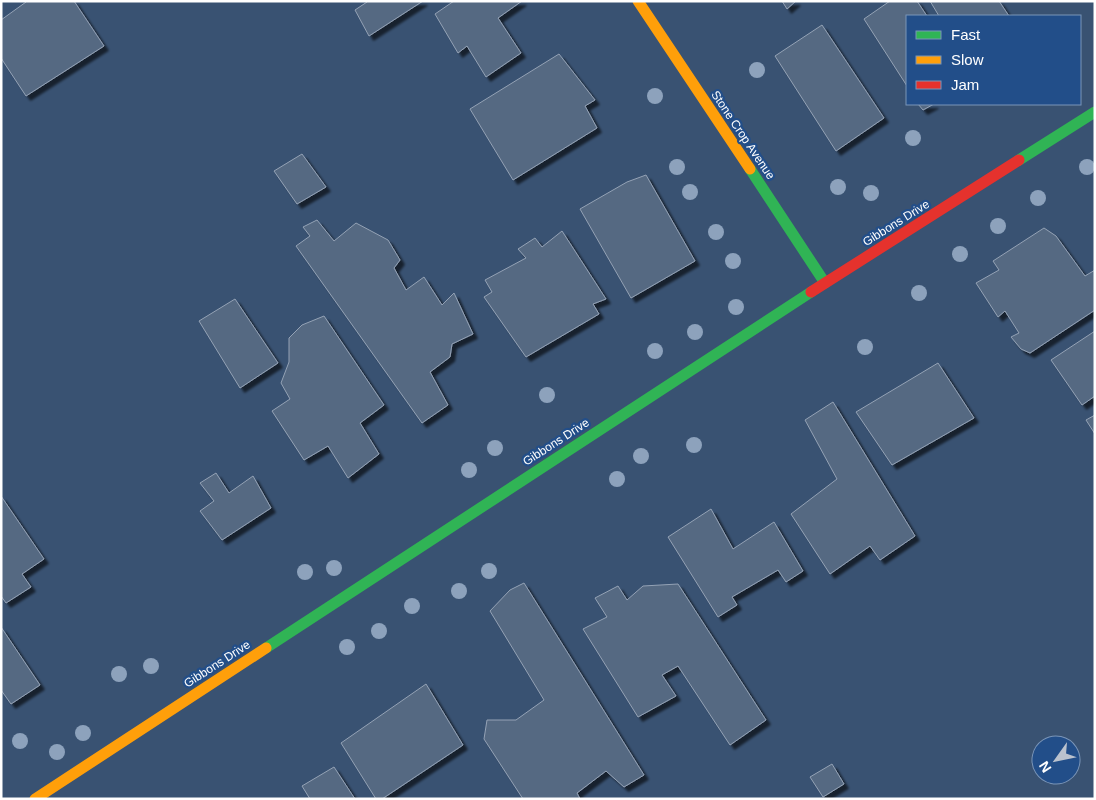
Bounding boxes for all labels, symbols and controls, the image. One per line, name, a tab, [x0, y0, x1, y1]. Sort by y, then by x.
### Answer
legend	[906, 15, 1081, 105]
text: Fast	[951, 26, 981, 43]
text: Slow	[951, 51, 984, 68]
text: Jam	[951, 76, 979, 93]
street label: Stone Crop Avenue	[708, 88, 778, 182]
street label: Gibbons Drive	[860, 197, 932, 249]
street label: Gibbons Drive	[520, 415, 592, 469]
street label: Gibbons Drive	[181, 637, 253, 691]
north arrow	[1031, 735, 1081, 785]
text: N	[1036, 758, 1055, 776]

